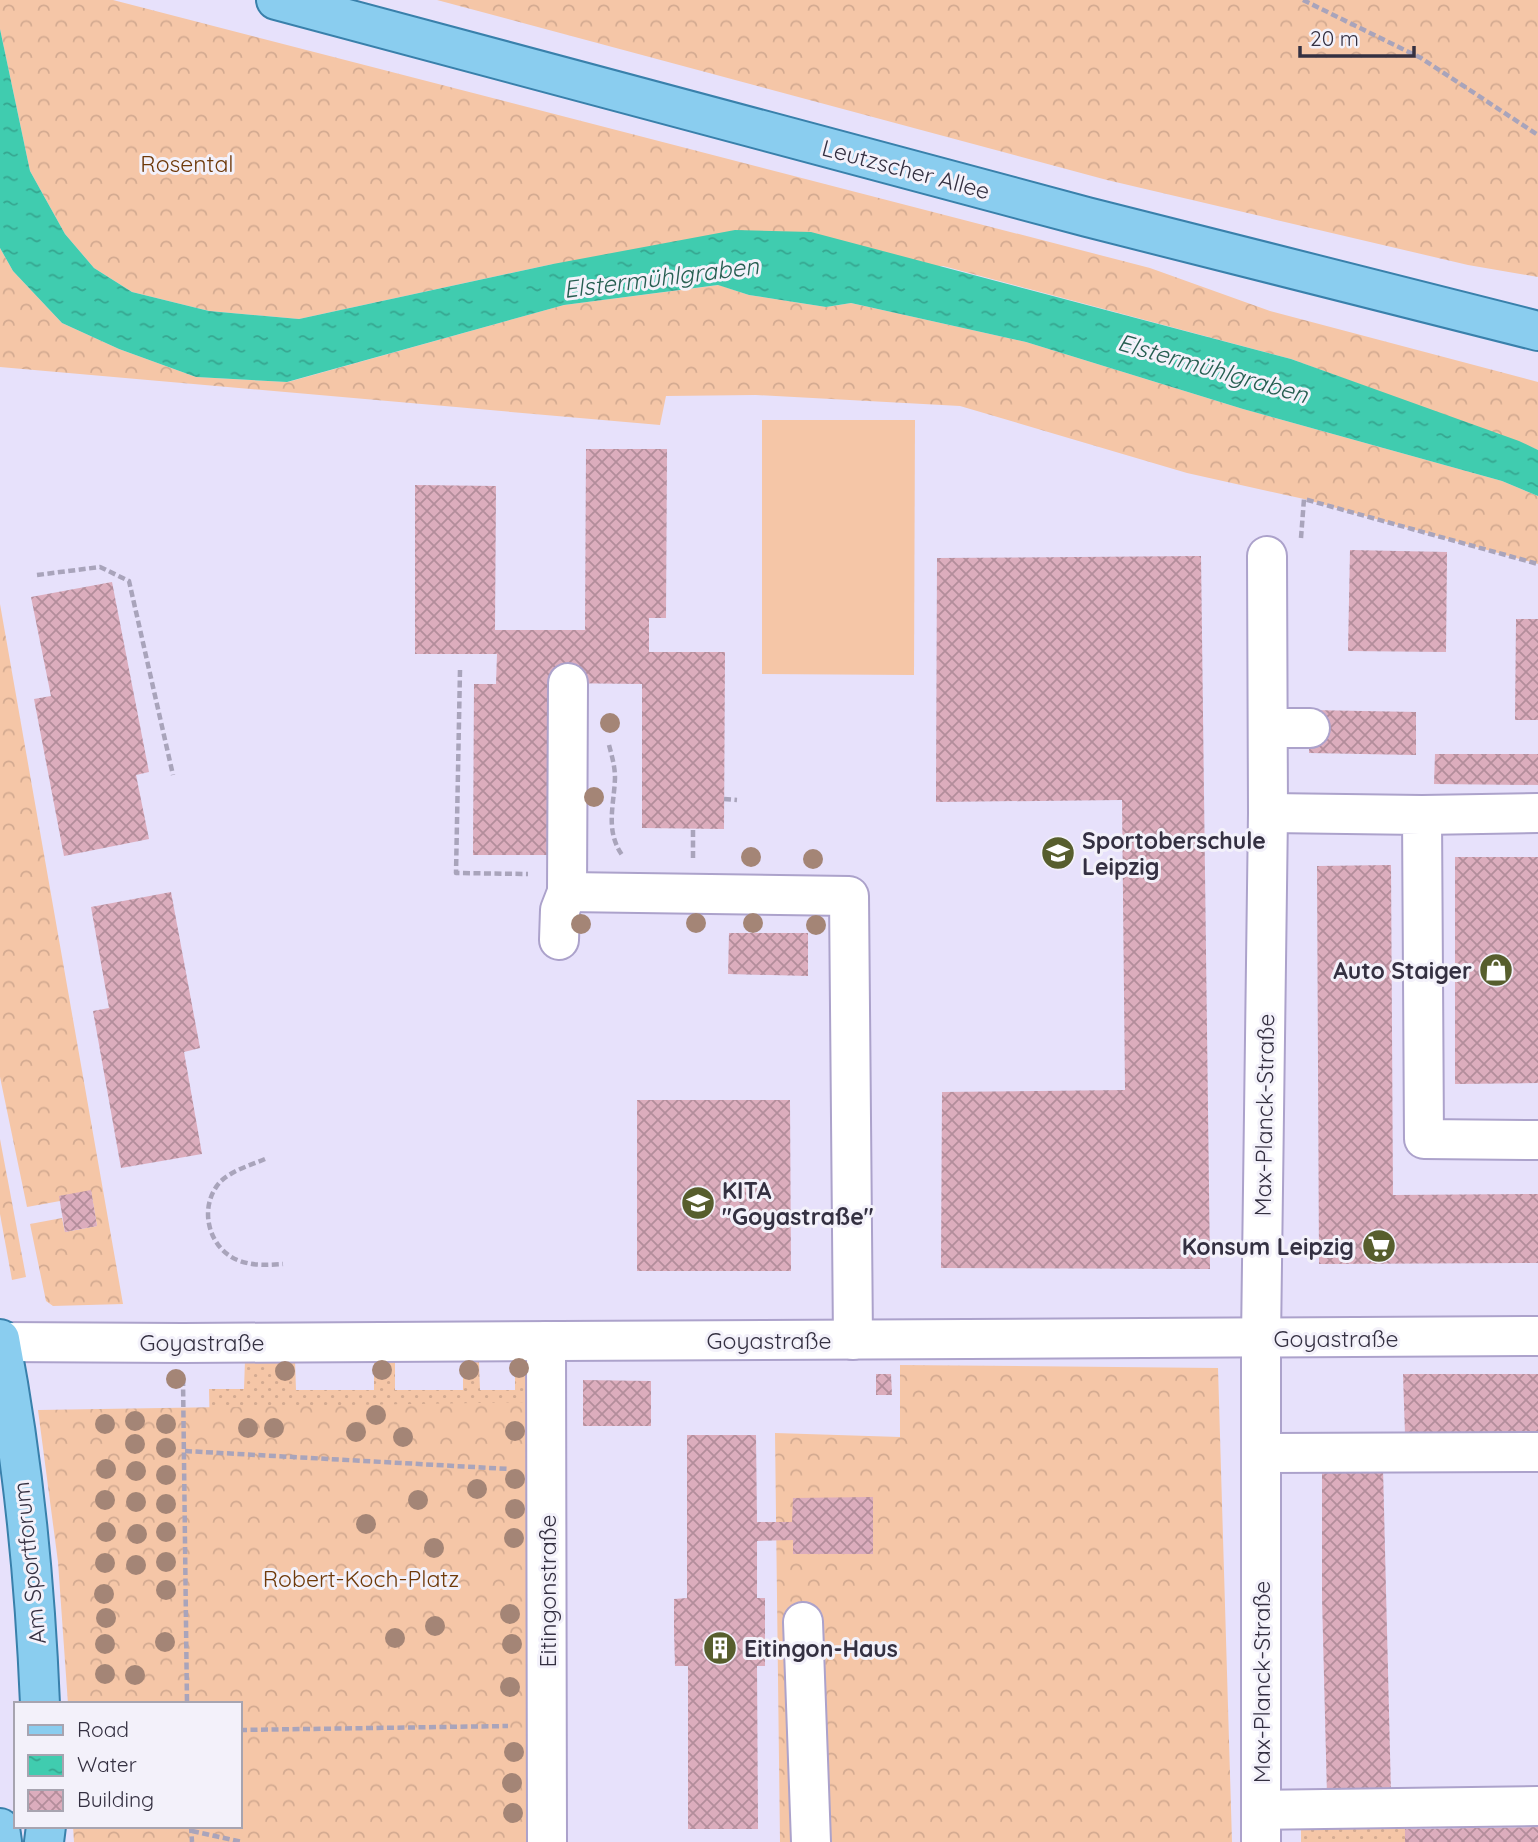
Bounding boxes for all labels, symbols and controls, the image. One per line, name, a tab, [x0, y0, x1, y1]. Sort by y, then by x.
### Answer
scale bar	[1300, 14, 1414, 58]
text: 20 m	[1310, 25, 1359, 51]
street label: Leutzscher Allee	[819, 133, 993, 205]
park label: Rosental	[140, 149, 234, 178]
water label: Elstermühlgraben	[562, 250, 761, 304]
water label: Elstermühlgraben	[1115, 327, 1312, 410]
place label: Sportoberschule Leipzig	[1082, 826, 1266, 881]
school or university icon: Sportoberschule Leipzig	[1039, 834, 1077, 872]
shop icon: Auto Staiger	[1477, 951, 1515, 989]
place label: Auto Staiger	[1333, 956, 1472, 985]
street label: Max-Planck-Straße	[1248, 1013, 1280, 1217]
place label: KITA "Goyastraße"	[722, 1176, 874, 1231]
school or university icon: KITA "Goyastraße"	[679, 1184, 717, 1222]
supermarket icon: Konsum Leipzig	[1360, 1227, 1398, 1265]
place label: Konsum Leipzig	[1182, 1232, 1354, 1261]
street label: Goyastraße	[1274, 1324, 1398, 1353]
street label: Goyastraße	[707, 1326, 831, 1355]
street label: Goyastraße	[140, 1328, 264, 1357]
street label: Am Sportforum	[6, 1480, 52, 1646]
street label: Eitingonstraße	[533, 1514, 562, 1668]
park label: Robert-Koch-Platz	[263, 1564, 459, 1593]
street label: Max-Planck-Straße	[1247, 1581, 1276, 1783]
building icon: Eitingon-Haus	[701, 1629, 739, 1667]
place label: Eitingon-Haus	[744, 1634, 898, 1663]
legend	[14, 1702, 242, 1828]
text: Road	[77, 1716, 129, 1742]
text: Water	[77, 1751, 137, 1777]
text: Building	[77, 1786, 154, 1812]

